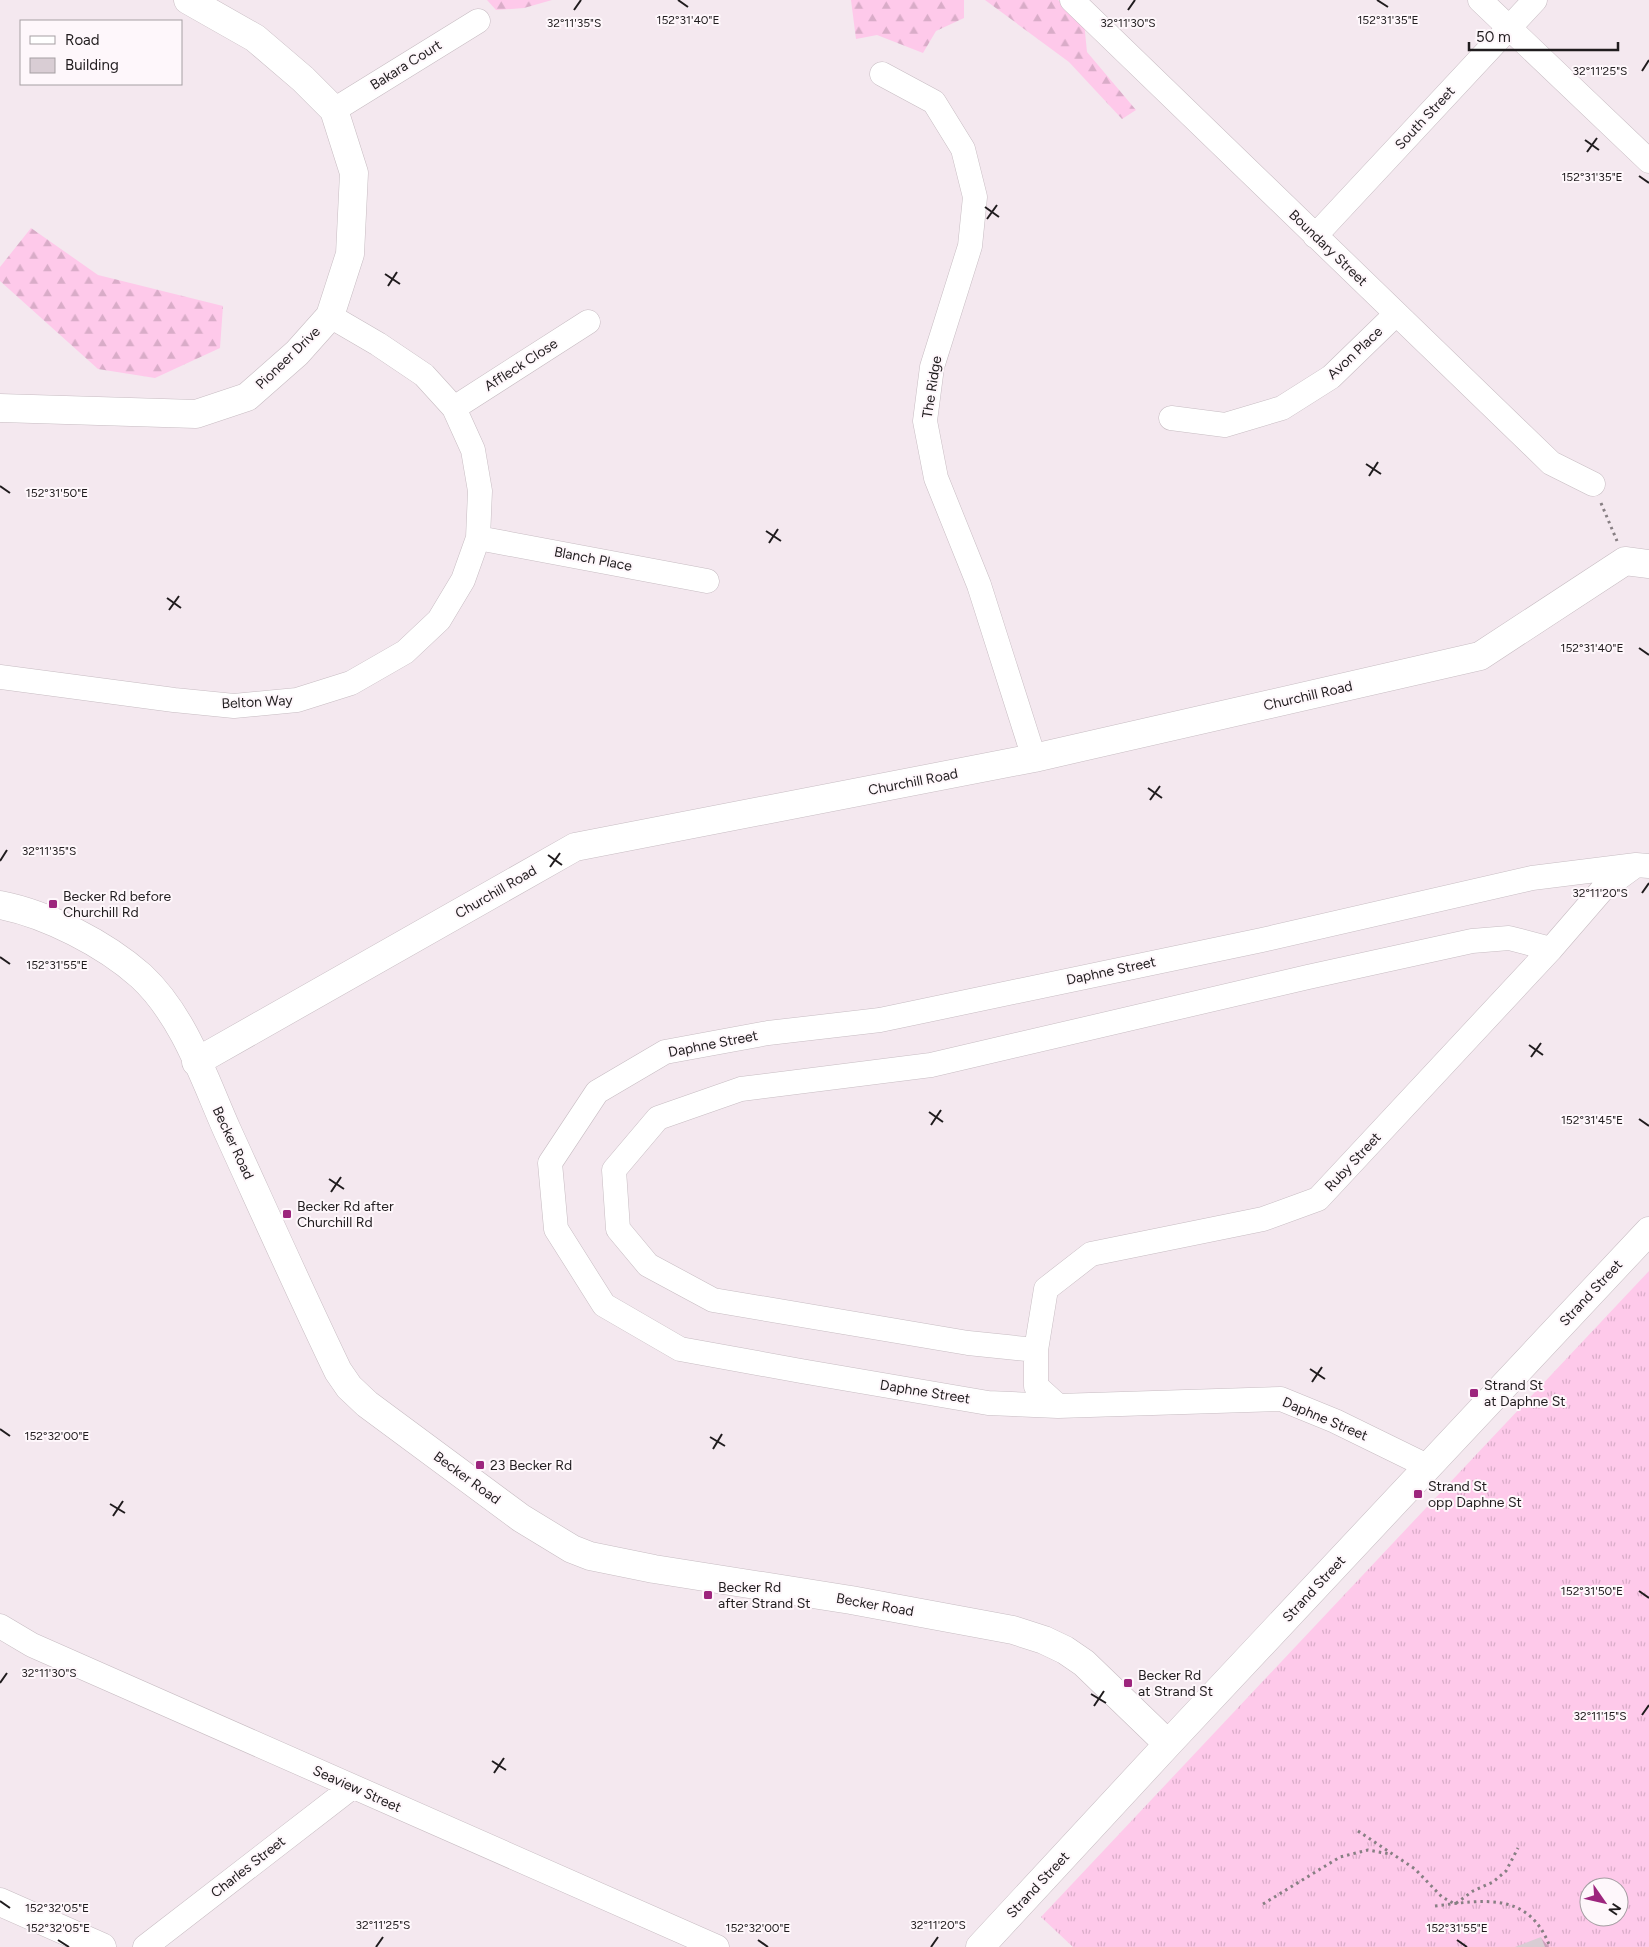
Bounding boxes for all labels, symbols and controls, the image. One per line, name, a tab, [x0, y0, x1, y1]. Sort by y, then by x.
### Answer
text: 152°31'40"E	[657, 13, 719, 27]
text: 152°31'35"E	[1357, 13, 1419, 27]
text: 32°11'35"S	[547, 16, 601, 30]
text: 32°11'30"S	[1100, 16, 1156, 30]
legend	[20, 20, 182, 85]
scale bar	[1469, 20, 1618, 52]
text: 50 m	[1476, 28, 1511, 46]
text: Road	[65, 31, 100, 49]
street label: Bakara Court	[367, 36, 445, 94]
text: Building	[65, 56, 119, 74]
text: 32°11'25"S	[1573, 64, 1627, 78]
street label: South Street	[1391, 83, 1459, 153]
text: 152°31'35"E	[1561, 170, 1623, 184]
street label: Boundary Street	[1285, 206, 1371, 290]
street label: Pioneer Drive	[252, 323, 324, 393]
street label: Avon Place	[1324, 323, 1386, 383]
street label: Affleck Close	[481, 335, 561, 395]
street label: The Ridge	[919, 354, 945, 419]
text: 152°31'50"E	[26, 486, 88, 500]
street label: Blanch Place	[553, 543, 634, 575]
text: 152°31'40"E	[1561, 641, 1623, 655]
street label: Churchill Road	[1262, 677, 1354, 715]
street label: Belton Way	[221, 692, 294, 712]
street label: Churchill Road	[867, 765, 959, 799]
text: 32°11'35"S	[22, 844, 76, 858]
street label: Churchill Road	[452, 862, 540, 922]
text: 32°11'20"S	[1572, 886, 1628, 900]
place label: Becker Rd before Churchill Rd	[63, 888, 171, 921]
marker: Becker Rd before Churchill Rd	[47, 898, 59, 910]
street label: Daphne Street	[1065, 953, 1157, 989]
text: 152°31'55"E	[26, 958, 88, 972]
street label: Daphne Street	[667, 1027, 759, 1061]
street label: Becker Road	[209, 1104, 257, 1182]
text: 152°31'45"E	[1561, 1113, 1623, 1127]
street label: Ruby Street	[1321, 1129, 1385, 1195]
place label: Becker Rd after Churchill Rd	[297, 1198, 394, 1231]
marker: Becker Rd after Churchill Rd	[281, 1208, 293, 1220]
street label: Strand Street	[1556, 1256, 1626, 1330]
street label: Daphne Street	[879, 1376, 971, 1408]
place label: Strand St at Daphne St	[1484, 1377, 1566, 1410]
marker: Strand St at Daphne St	[1468, 1387, 1480, 1399]
street label: Daphne Street	[1280, 1393, 1370, 1445]
text: 152°32'00"E	[25, 1429, 89, 1443]
street label: Becker Road	[430, 1448, 504, 1508]
place label: 23 Becker Rd	[490, 1457, 572, 1474]
marker: 23 Becker Rd	[474, 1459, 486, 1471]
place label: Strand St opp Daphne St	[1428, 1478, 1522, 1511]
marker: Strand St opp Daphne St	[1412, 1488, 1424, 1500]
street label: Strand Street	[1279, 1552, 1349, 1626]
place label: Becker Rd after Strand St	[718, 1579, 811, 1612]
text: 152°31'50"E	[1561, 1584, 1623, 1598]
marker: Becker Rd after Strand St	[702, 1589, 714, 1601]
street label: Becker Road	[835, 1590, 915, 1620]
text: 32°11'30"S	[21, 1666, 77, 1680]
place label: Becker Rd at Strand St	[1138, 1667, 1213, 1700]
marker: Becker Rd at Strand St	[1122, 1677, 1134, 1689]
text: 32°11'15"S	[1573, 1709, 1627, 1723]
street label: Seaview Street	[310, 1762, 404, 1816]
street label: Charles Street	[207, 1833, 289, 1901]
street label: Strand Street	[1003, 1848, 1073, 1922]
north arrow	[1579, 1877, 1629, 1927]
text: N	[1604, 1900, 1624, 1918]
text: 152°32'05"E	[25, 1901, 89, 1915]
text: 32°11'25"S	[356, 1918, 410, 1932]
text: 32°11'20"S	[910, 1918, 966, 1932]
text: 152°32'05"E	[26, 1921, 90, 1935]
text: 152°32'00"E	[726, 1921, 790, 1935]
text: 152°31'55"E	[1426, 1921, 1488, 1935]

